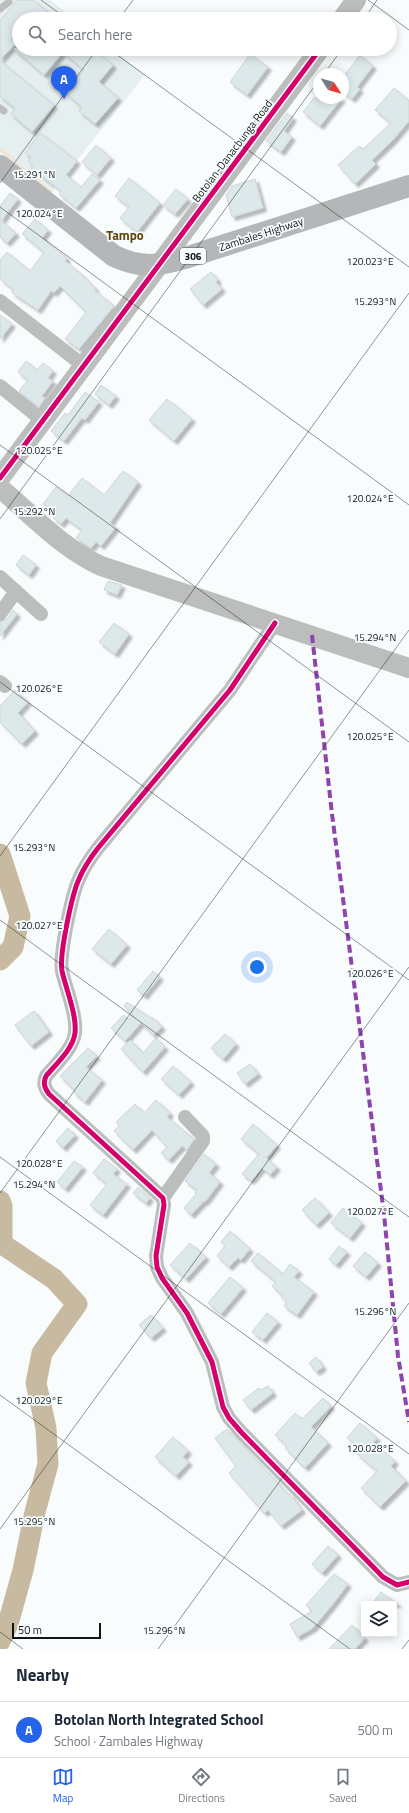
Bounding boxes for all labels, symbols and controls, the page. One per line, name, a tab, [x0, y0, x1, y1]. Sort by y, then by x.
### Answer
search box	[12, 12, 397, 56]
icon: search	[26, 23, 48, 45]
text: Search here	[58, 23, 132, 46]
pin: A	[51, 66, 77, 99]
north arrow	[313, 68, 349, 104]
street label: Botolan-Danacbunga Road	[188, 96, 276, 206]
text: 15.291°N	[13, 167, 55, 182]
text: 120.024°E	[16, 206, 63, 221]
street label: Zambales Highway	[217, 213, 306, 255]
district label: Tampo	[106, 225, 144, 245]
road number: 306	[180, 248, 206, 264]
text: 120.023°E	[347, 254, 394, 269]
text: 15.293°N	[354, 294, 396, 309]
text: 120.025°E	[16, 443, 63, 458]
text: 120.024°E	[347, 491, 394, 506]
text: 15.292°N	[13, 504, 55, 519]
text: 15.294°N	[354, 630, 396, 645]
text: 120.026°E	[16, 681, 63, 696]
text: 120.025°E	[347, 729, 394, 744]
text: 15.293°N	[13, 840, 55, 855]
text: 120.027°E	[16, 918, 63, 933]
your location	[247, 957, 267, 977]
text: 120.026°E	[347, 966, 394, 981]
text: 120.028°E	[16, 1156, 63, 1171]
text: 15.294°N	[13, 1177, 55, 1192]
text: 120.027°E	[347, 1204, 394, 1219]
text: 15.296°N	[354, 1304, 396, 1319]
text: 120.029°E	[16, 1393, 63, 1408]
text: 120.028°E	[347, 1441, 394, 1456]
text: 15.295°N	[13, 1514, 55, 1529]
map controls	[361, 1601, 397, 1637]
button: layers	[361, 1601, 397, 1637]
scale bar	[12, 1621, 101, 1640]
text: 50 m	[18, 1622, 42, 1638]
text: 15.296°N	[143, 1623, 185, 1638]
text: Nearby	[16, 1662, 69, 1688]
text: Botolan North Integrated School	[54, 1708, 264, 1731]
text: A	[25, 1720, 33, 1740]
text: 500 m	[357, 1720, 393, 1740]
text: School · Zambales Highway	[54, 1731, 203, 1751]
tab: Map	[52, 1766, 74, 1806]
tab: Directions	[178, 1766, 225, 1806]
tab: Saved	[329, 1766, 357, 1806]

